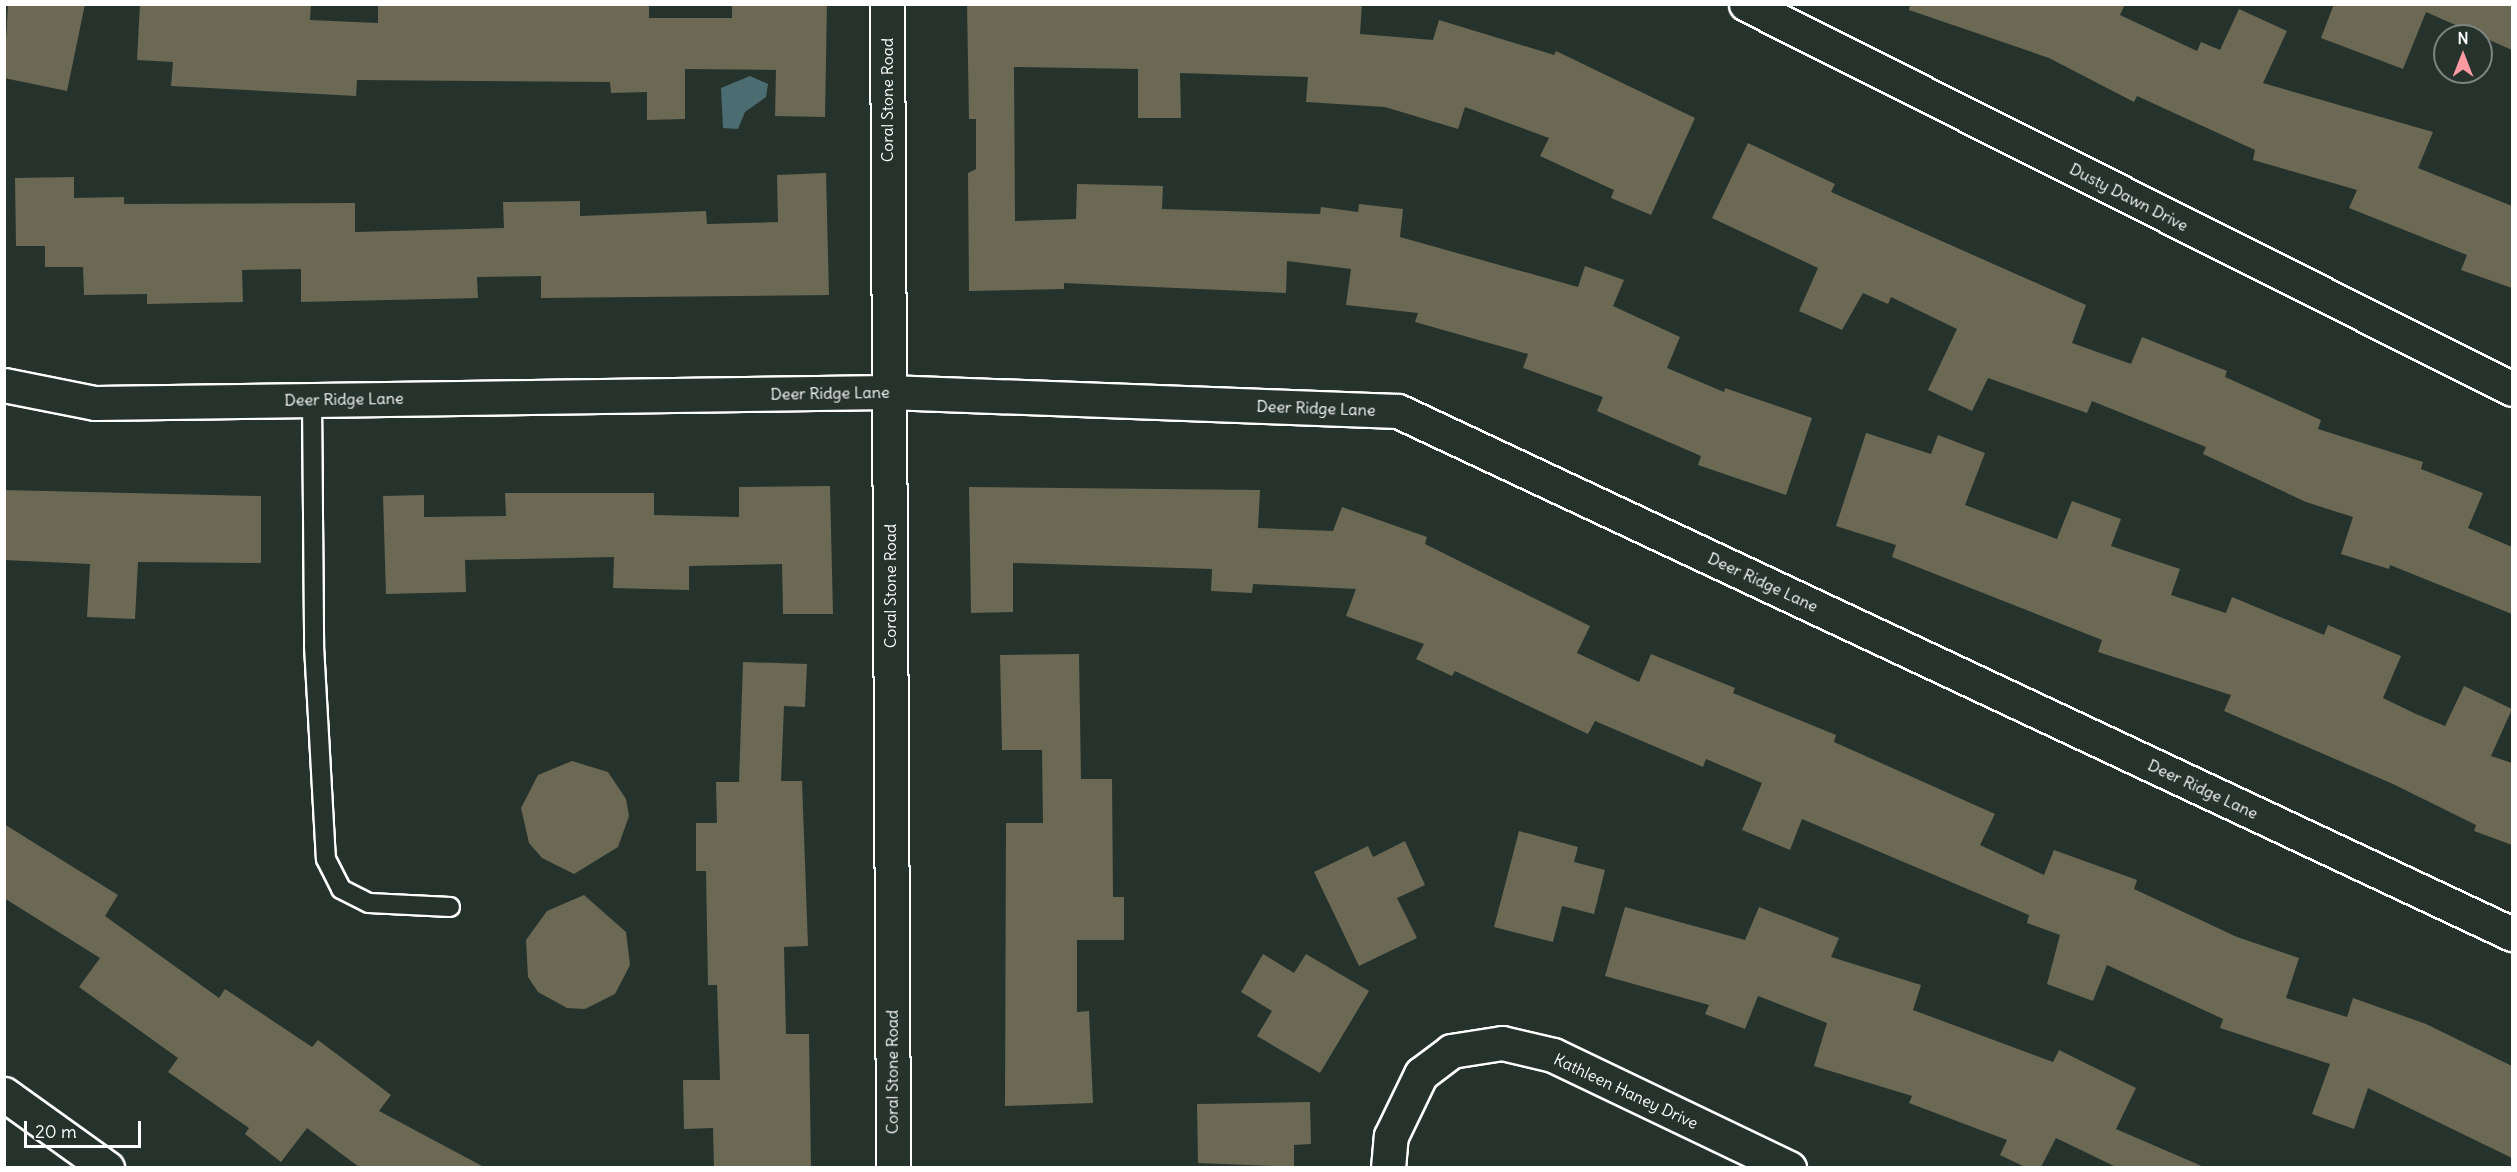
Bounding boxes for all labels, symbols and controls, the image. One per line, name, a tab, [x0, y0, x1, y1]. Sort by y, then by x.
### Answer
north arrow	[2433, 24, 2493, 84]
text: N	[2457, 28, 2469, 48]
street label: Coral Stone Road	[877, 38, 897, 162]
street label: Dusty Dawn Drive	[2067, 159, 2191, 235]
street label: Deer Ridge Lane	[770, 382, 890, 404]
street label: Deer Ridge Lane	[284, 388, 404, 410]
street label: Deer Ridge Lane	[1256, 396, 1376, 420]
street label: Coral Stone Road	[880, 524, 900, 648]
street label: Deer Ridge Lane	[1705, 548, 1821, 616]
street label: Deer Ridge Lane	[2145, 755, 2261, 823]
street label: Coral Stone Road	[882, 1010, 902, 1134]
street label: Kathleen Haney Drive	[1551, 1049, 1701, 1133]
scale bar	[27, 1109, 144, 1147]
text: 20 m	[35, 1120, 77, 1143]

